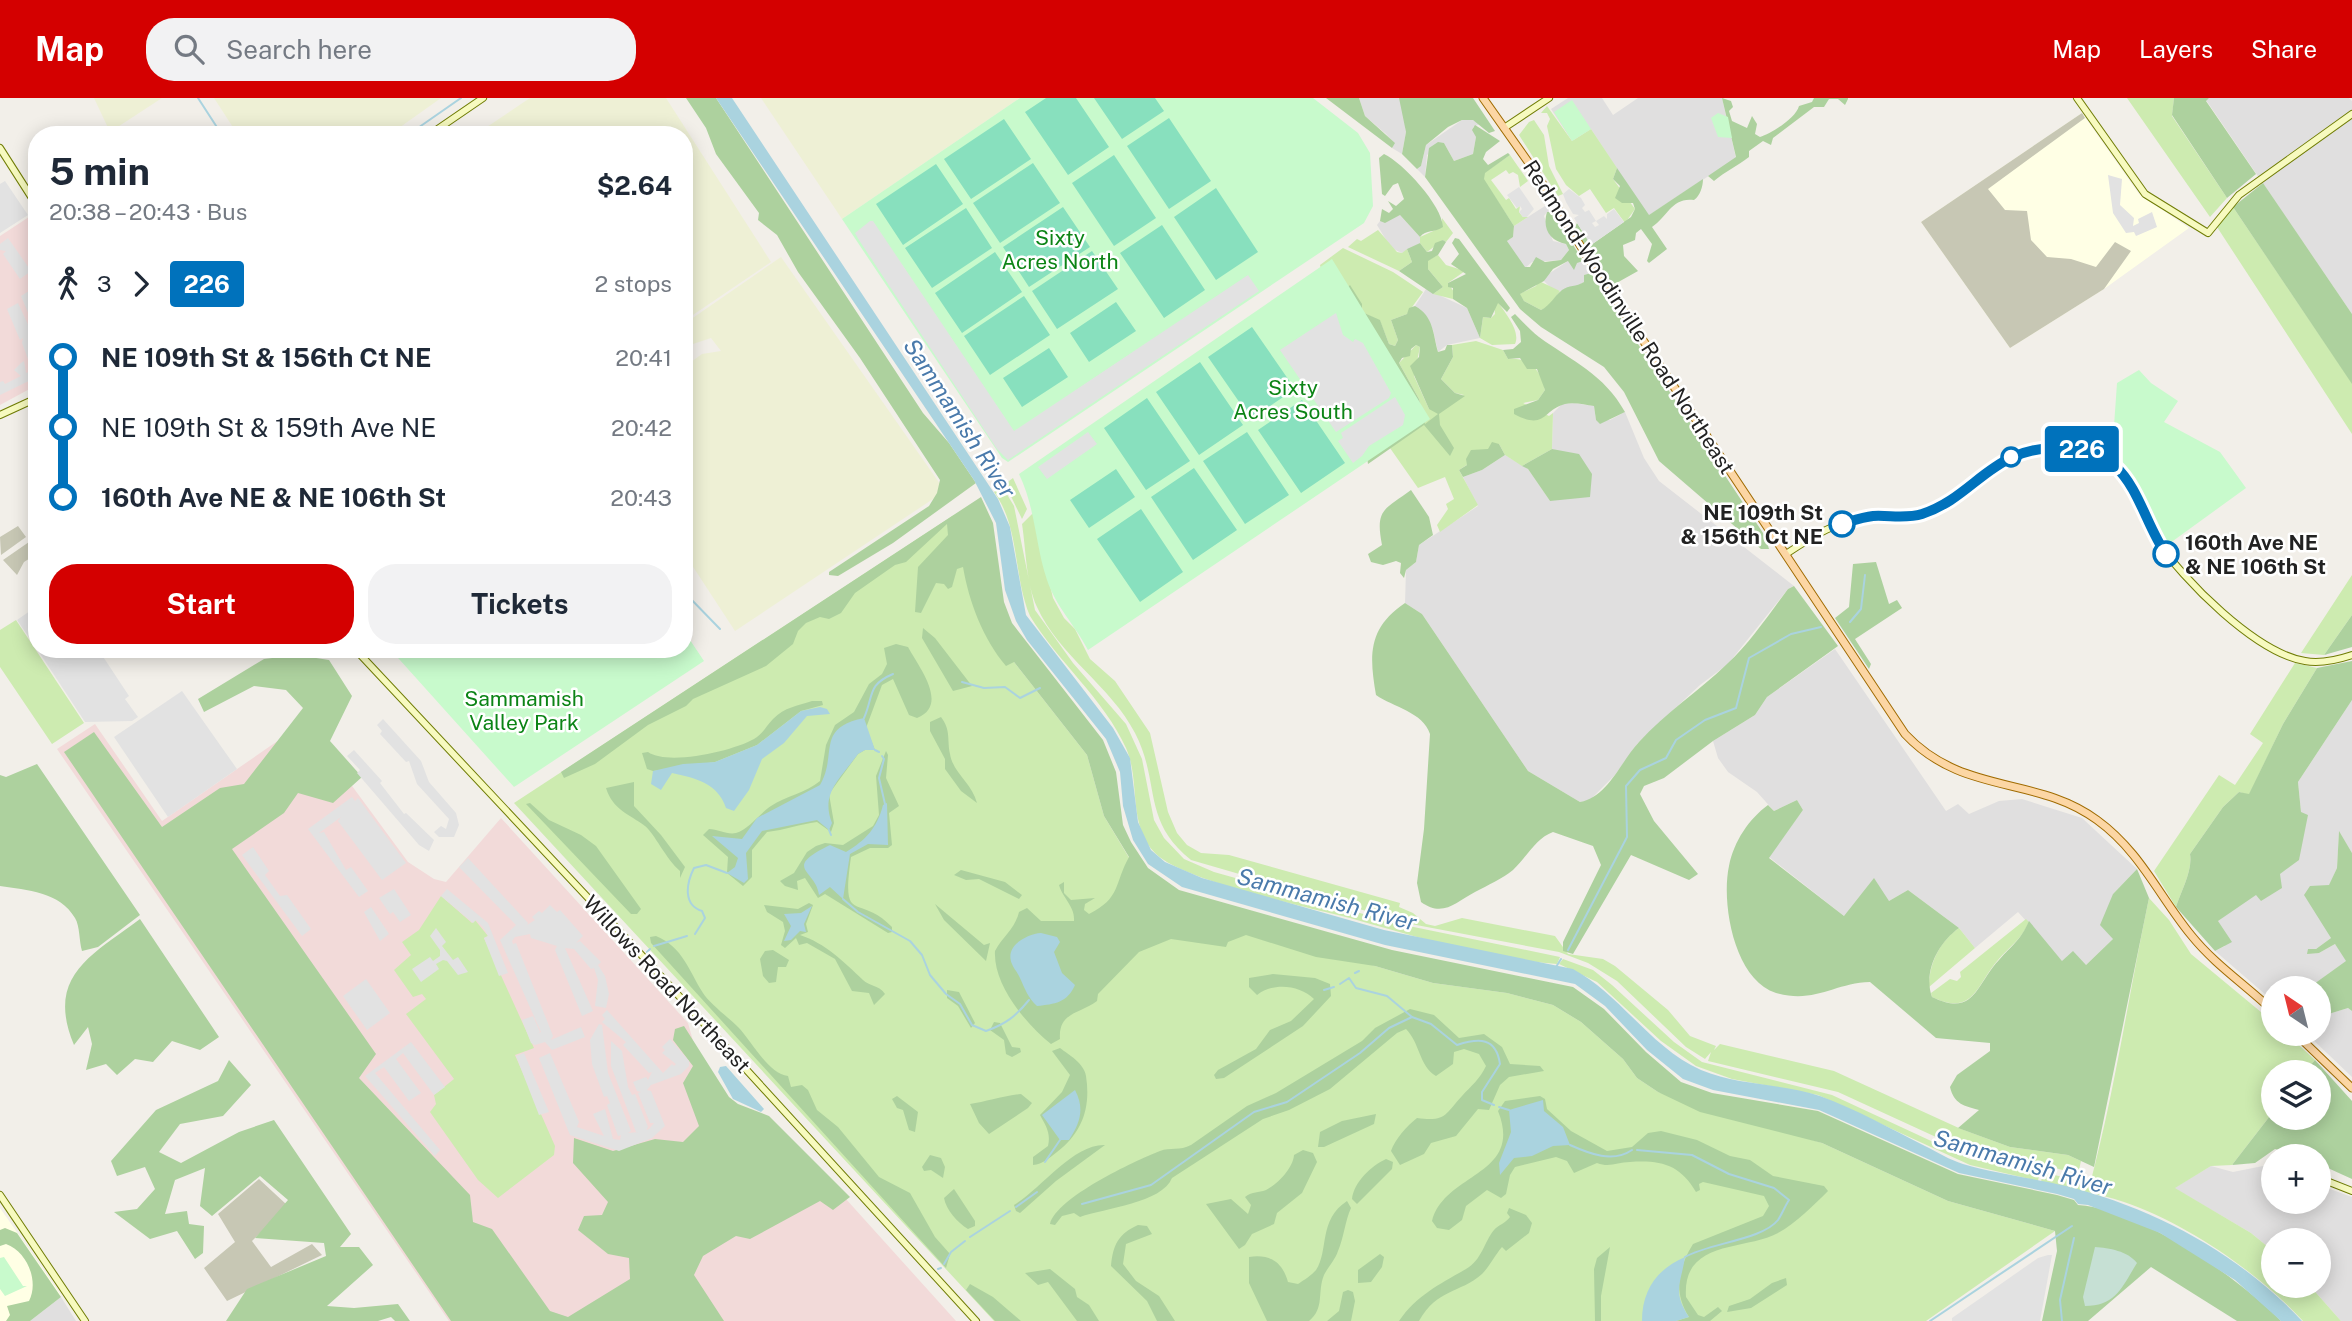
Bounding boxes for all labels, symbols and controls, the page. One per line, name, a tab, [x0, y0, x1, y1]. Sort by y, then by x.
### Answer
search box	[146, 18, 636, 81]
text: Map	[35, 30, 104, 68]
icon: search	[170, 30, 208, 68]
text: Search here	[226, 34, 372, 65]
text: Map	[2052, 35, 2101, 63]
text: Layers	[2139, 35, 2213, 63]
text: Share	[2251, 35, 2317, 63]
text: 5 min	[49, 149, 150, 194]
street label: Redmond-Woodinville Road Northeast	[1518, 155, 1740, 479]
text: $2.64	[597, 170, 672, 201]
text: 20:38 – 20:43 · Bus	[49, 198, 247, 225]
park label: Sixty Acres North	[1001, 225, 1119, 274]
icon: walk	[49, 265, 87, 303]
icon: forward	[122, 265, 160, 303]
text: 3	[97, 270, 112, 297]
text: 226	[184, 270, 230, 298]
text: 2 stops	[594, 270, 672, 297]
water label: Sammamish River	[898, 333, 1022, 503]
text: NE 109th St & 156th Ct NE	[101, 342, 431, 373]
text: 20:41	[615, 344, 672, 371]
park label: Sixty Acres South	[1233, 375, 1353, 424]
text: NE 109th St & 159th Ave NE	[101, 412, 436, 443]
text: 20:42	[611, 414, 672, 441]
line badge: 226	[2042, 426, 2122, 472]
text: 226	[2059, 435, 2105, 463]
unlabelled marker	[2001, 447, 2021, 467]
text: 160th Ave NE & NE 106th St	[101, 482, 446, 513]
text: 20:43	[610, 484, 672, 511]
place label: NE 109th St & 156th Ct NE	[1681, 500, 1823, 549]
marker: NE 109th St & 156th Ct NE	[1829, 511, 1855, 537]
place label: 160th Ave NE & NE 106th St	[2185, 530, 2326, 579]
marker: 160th Ave NE & NE 106th St	[2153, 541, 2179, 567]
button: Start	[49, 564, 354, 644]
button: Tickets	[368, 564, 672, 644]
park label: Sammamish Valley Park	[464, 686, 584, 735]
water label: Sammamish River	[1234, 862, 1420, 936]
street label: Willows Road Northeast	[578, 890, 756, 1078]
north arrow	[2261, 976, 2331, 1046]
map controls	[2261, 976, 2331, 1298]
button: layers	[2261, 1060, 2331, 1130]
water label: Sammamish River	[1931, 1124, 2116, 1201]
button: +	[2261, 1144, 2331, 1214]
button: −	[2261, 1228, 2331, 1298]

